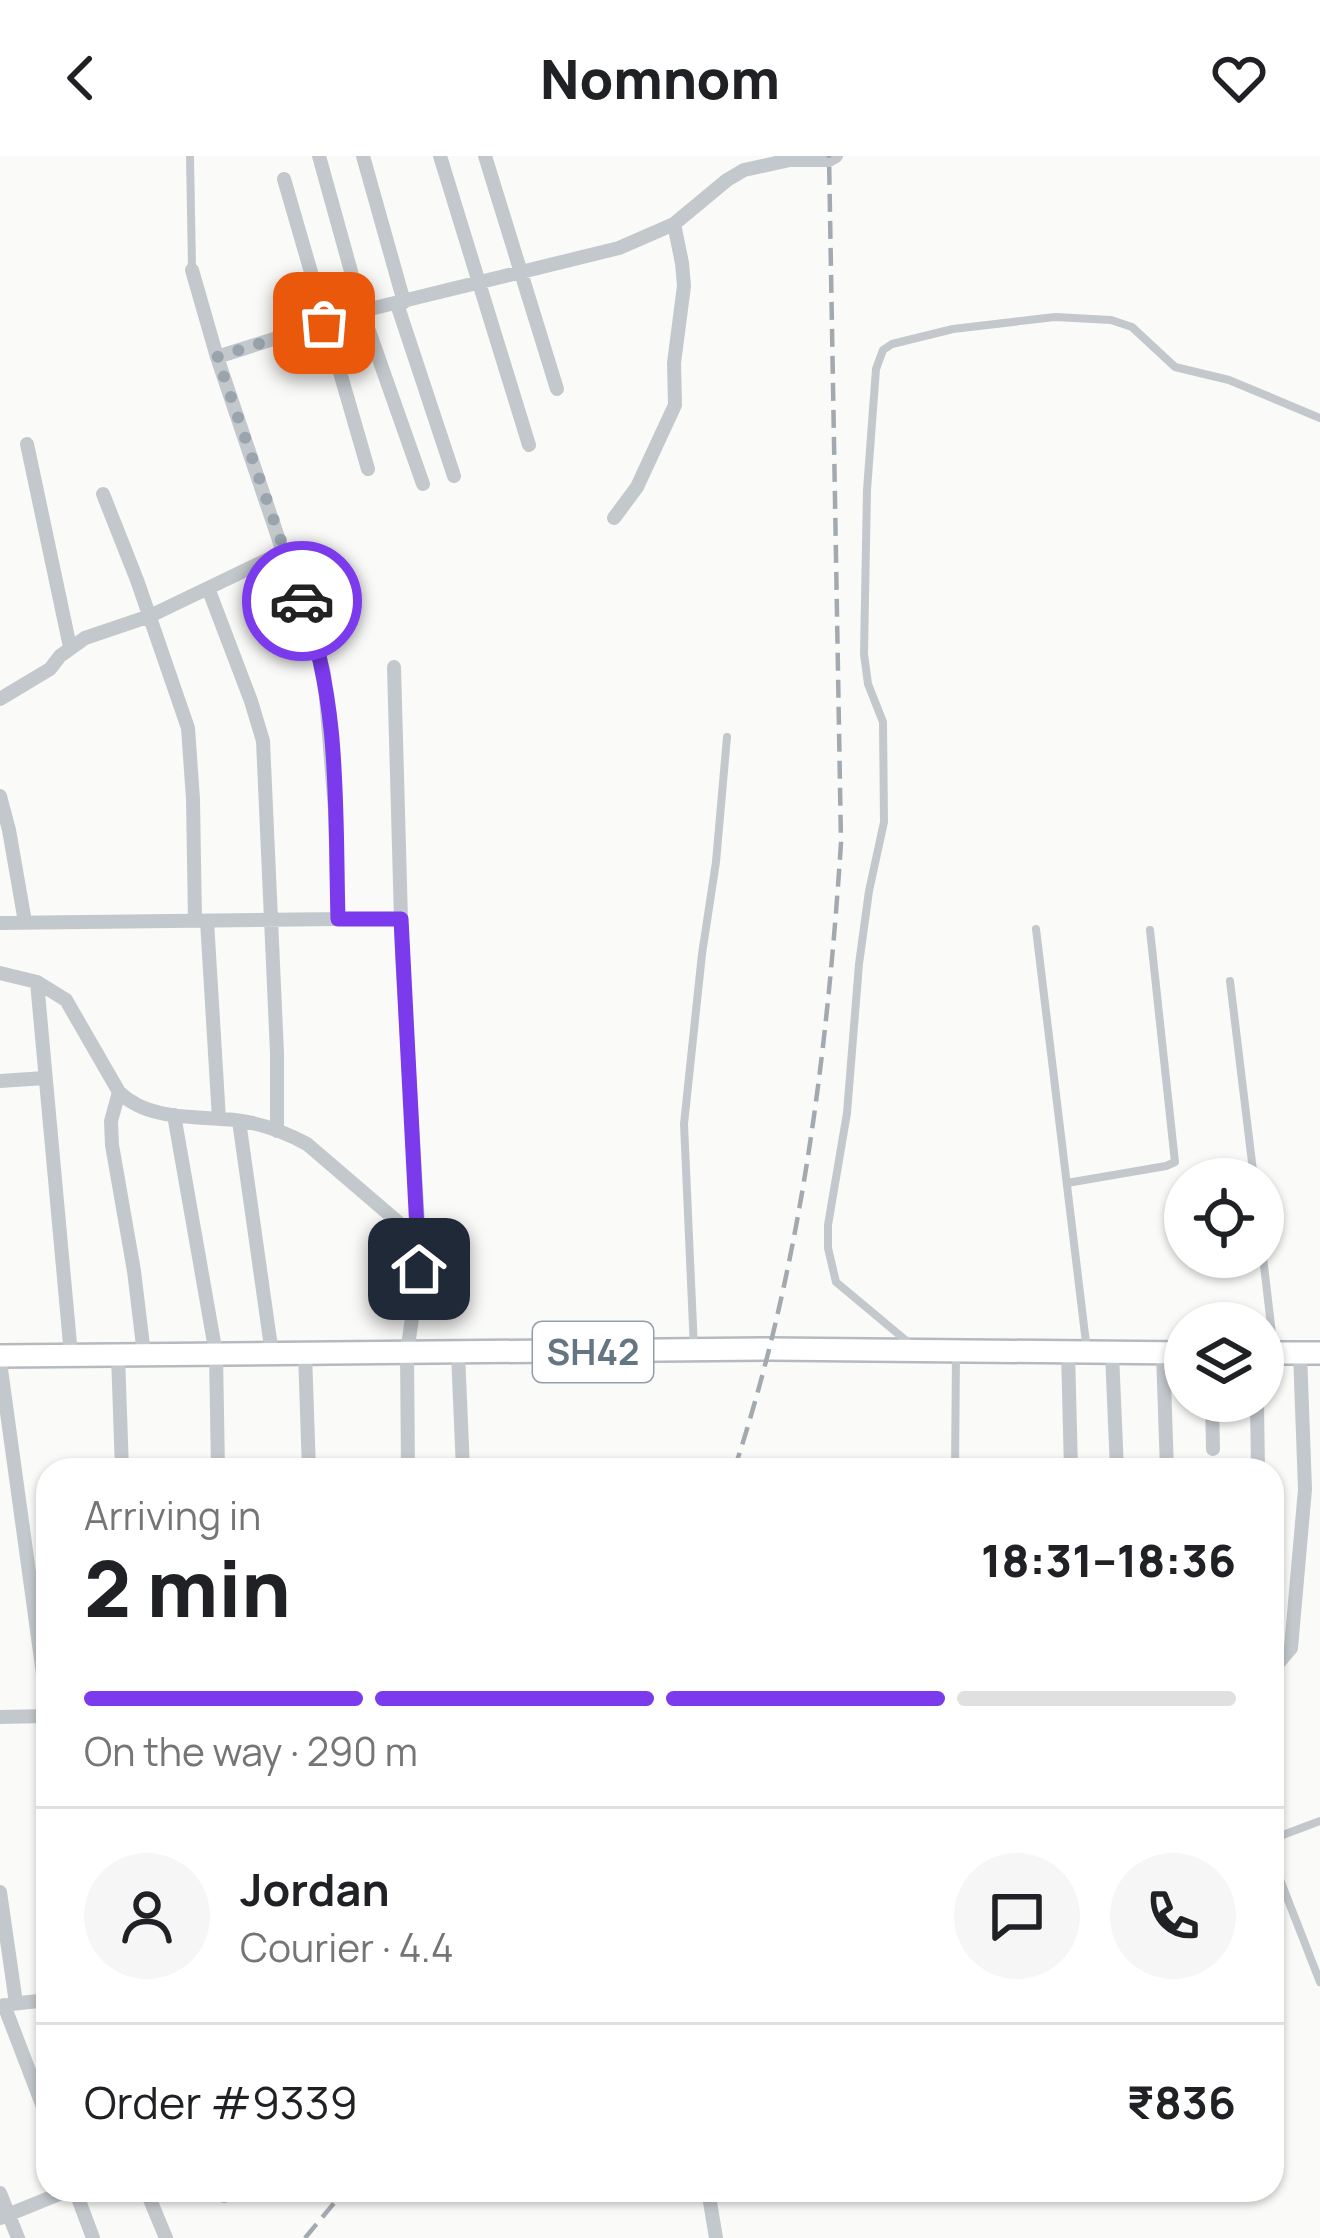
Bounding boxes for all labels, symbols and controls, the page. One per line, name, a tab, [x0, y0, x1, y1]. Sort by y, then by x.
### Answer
text: Nomnom	[540, 41, 780, 115]
icon: back	[48, 45, 114, 111]
icon: heart	[1206, 45, 1272, 111]
pin	[273, 272, 375, 374]
icon: bag	[291, 290, 357, 356]
courier	[242, 541, 362, 661]
icon: car	[269, 568, 335, 634]
map controls	[1164, 1158, 1284, 1422]
button: locate	[1164, 1158, 1284, 1278]
pin	[368, 1218, 470, 1320]
icon: home	[386, 1236, 452, 1302]
button: layers	[1164, 1302, 1284, 1422]
road number: SH42	[533, 1322, 653, 1382]
text: Arriving in	[84, 1488, 261, 1542]
text: 18:31–18:36	[981, 1529, 1236, 1591]
text: 2 min	[84, 1534, 291, 1640]
text: On the way · 290 m	[84, 1724, 418, 1778]
button: person	[84, 1853, 210, 1979]
button: chat	[954, 1853, 1080, 1979]
button: phone	[1110, 1853, 1236, 1979]
text: Jordan	[240, 1858, 390, 1920]
text: Courier · 4.4	[240, 1920, 454, 1974]
text: Order #9339	[84, 2071, 358, 2133]
text: ₹836	[1126, 2071, 1236, 2133]

